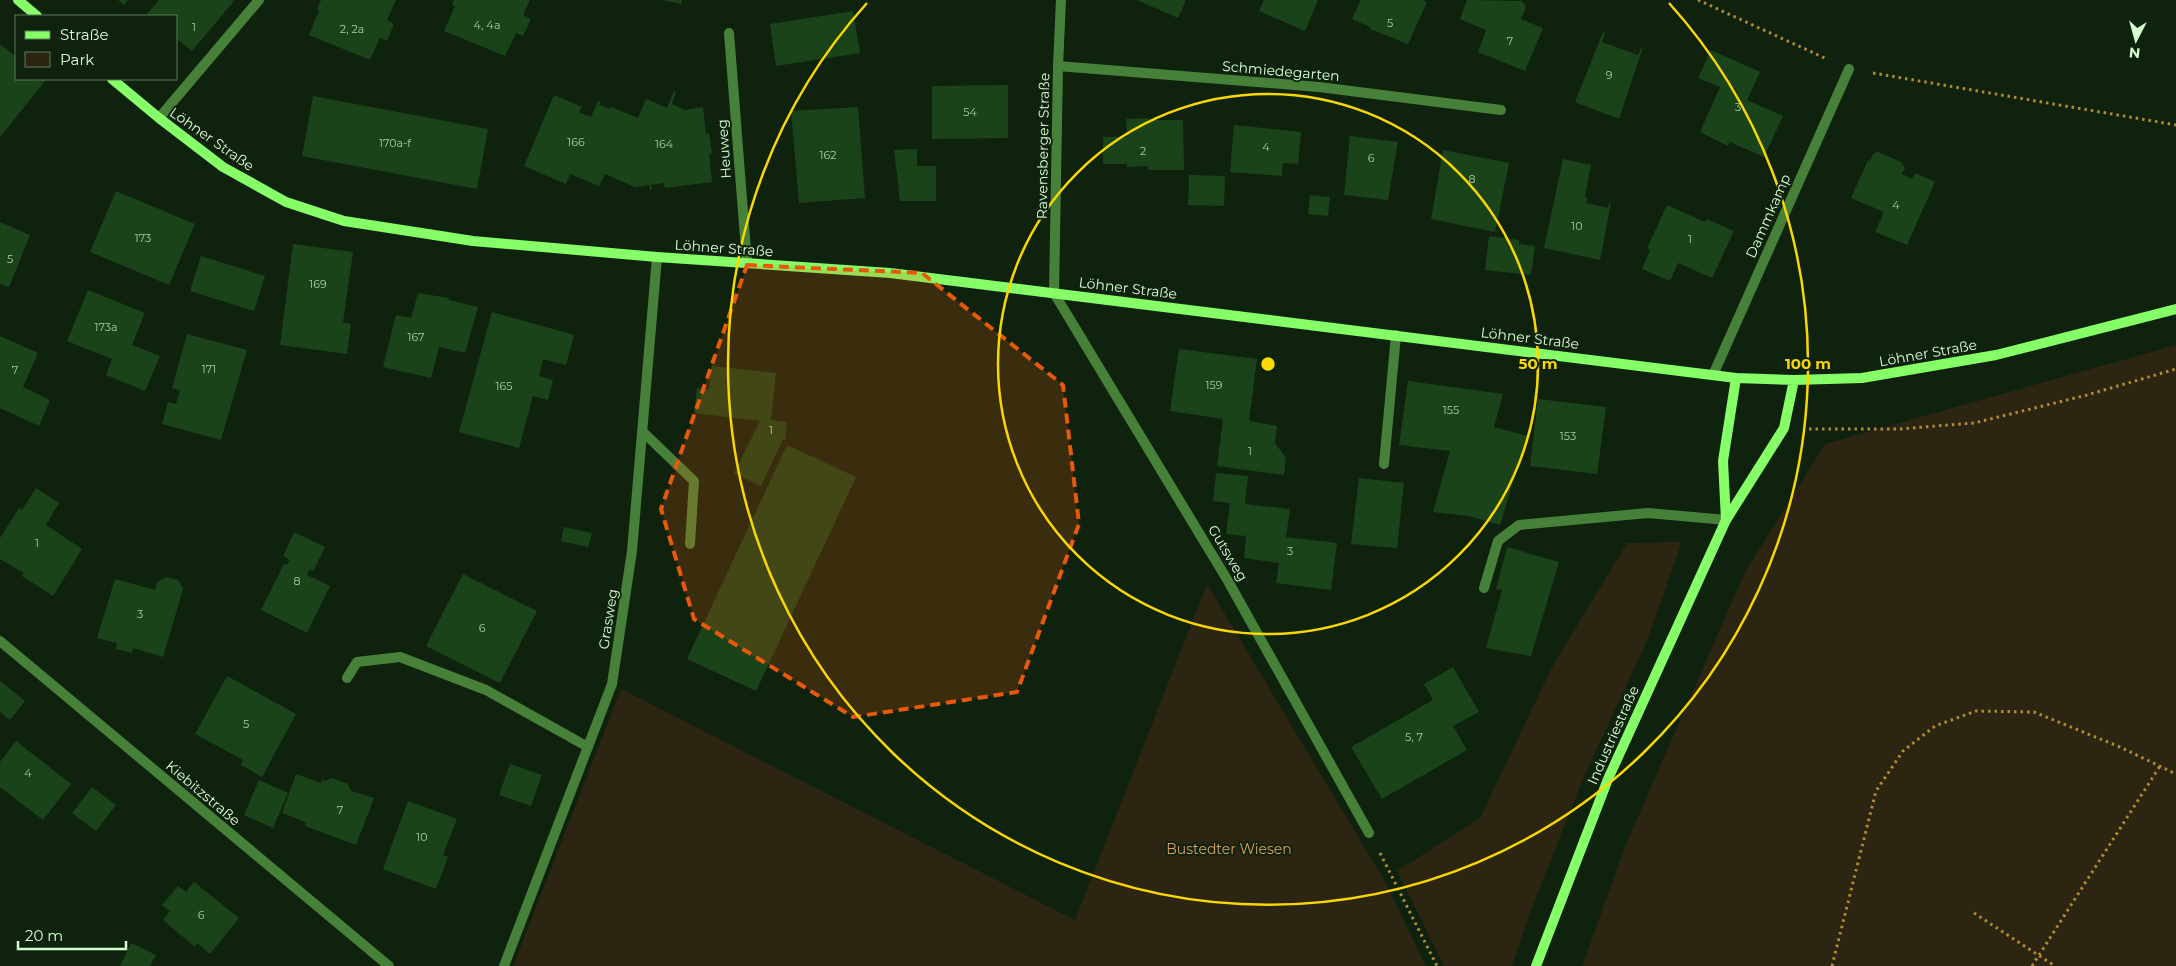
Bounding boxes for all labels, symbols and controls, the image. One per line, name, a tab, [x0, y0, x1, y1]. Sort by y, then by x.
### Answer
legend	[15, 15, 178, 80]
north arrow	[2111, 15, 2161, 65]
house number: 5	[1387, 16, 1393, 30]
house number: 4, 4a	[474, 18, 500, 32]
house number: 1	[192, 20, 196, 34]
house number: 2, 2a	[340, 22, 364, 36]
text: Straße	[60, 25, 109, 44]
house number: 7	[1507, 34, 1513, 48]
text: N	[2128, 43, 2141, 62]
text: Park	[60, 50, 94, 69]
street label: Schmiedegarten	[1221, 57, 1341, 85]
house number: 9	[1606, 68, 1613, 82]
street label: Ravensberger Straße	[1033, 73, 1053, 219]
house number: 3	[1735, 100, 1741, 114]
street label: Löhner Straße	[166, 103, 258, 175]
house number: 54	[963, 105, 977, 119]
street label: Heuweg	[713, 119, 735, 179]
house number: 166	[567, 135, 585, 149]
house number: 170a-f	[379, 136, 412, 150]
house number: 164	[655, 137, 674, 151]
house number: 4	[1262, 140, 1270, 154]
house number: 2	[1140, 144, 1146, 158]
house number: 162	[820, 148, 836, 162]
house number: 6	[1368, 151, 1375, 165]
street label: Dammkamp	[1741, 171, 1795, 261]
house number: 8	[1468, 172, 1476, 186]
house number: 4	[1892, 198, 1900, 212]
house number: 10	[1571, 219, 1583, 233]
house number: 173	[135, 231, 151, 245]
house number: 1	[1688, 232, 1692, 246]
street label: Löhner Straße	[674, 236, 774, 260]
house number: 5	[7, 252, 13, 266]
street label: Löhner Straße	[1078, 273, 1178, 303]
house number: 169	[309, 277, 327, 291]
house number: 173a	[94, 320, 118, 334]
street label: Löhner Straße	[1480, 323, 1580, 353]
house number: 167	[407, 330, 425, 344]
street label: Löhner Straße	[1878, 336, 1978, 370]
text: 50 m	[1518, 354, 1558, 373]
text: 100 m	[1785, 354, 1831, 373]
centre of rings	[1259, 355, 1277, 373]
house number: 171	[202, 362, 216, 376]
house number: 7	[12, 363, 18, 377]
house number: 159	[1206, 378, 1223, 392]
house number: 165	[496, 379, 512, 393]
house number: 155	[1443, 403, 1459, 417]
house number: 1	[769, 423, 773, 437]
house number: 153	[1560, 429, 1576, 443]
house number: 1	[1248, 444, 1252, 458]
street label: Gutsweg	[1204, 521, 1252, 585]
house number: 1	[35, 536, 39, 550]
house number: 3	[1287, 544, 1293, 558]
house number: 8	[293, 574, 301, 588]
street label: Grasweg	[594, 587, 622, 651]
house number: 3	[137, 607, 143, 621]
house number: 6	[479, 621, 486, 635]
street label: Industriestraße	[1583, 683, 1643, 787]
house number: 5	[243, 717, 249, 731]
house number: 5, 7	[1405, 730, 1423, 744]
street label: Kiebitzstraße	[162, 757, 244, 829]
house number: 4	[24, 766, 32, 780]
house number: 7	[337, 803, 343, 817]
house number: 10	[416, 830, 428, 844]
park label: Bustedter Wiesen	[1166, 840, 1292, 858]
house number: 6	[198, 908, 205, 922]
scale bar	[18, 918, 125, 950]
text: 20 m	[25, 926, 63, 945]

